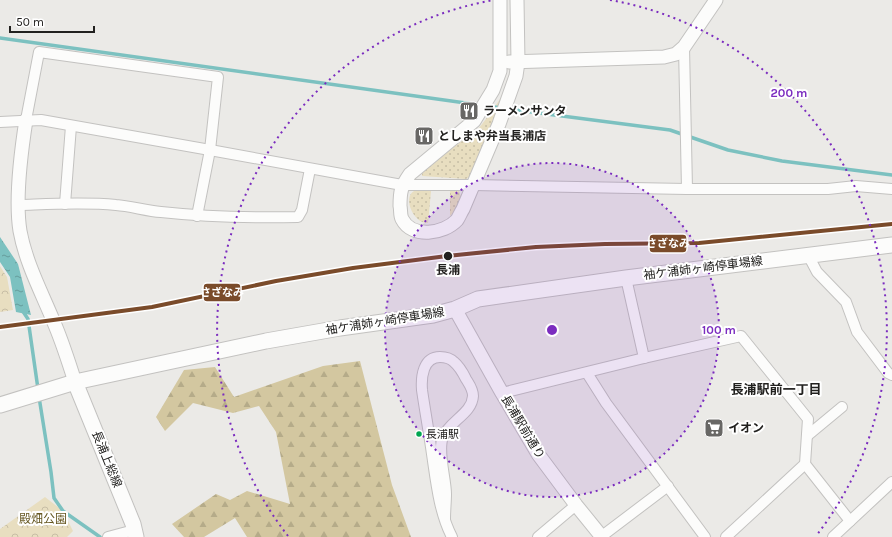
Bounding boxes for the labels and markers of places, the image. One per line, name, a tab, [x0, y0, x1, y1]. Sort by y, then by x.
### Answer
restaurant icon: ラーメンサンタ	[458, 100, 480, 122]
place label: ラーメンサンタ	[483, 104, 567, 118]
restaurant icon: としまや弁当長浦店	[413, 125, 435, 147]
place label: としまや弁当長浦店	[438, 129, 546, 143]
marker: 長浦	[442, 250, 454, 262]
place label: 長浦	[436, 263, 460, 277]
centre of rings	[545, 323, 559, 337]
supermarket icon: イオン	[703, 417, 725, 439]
place label: イオン	[728, 421, 764, 435]
place label: 長浦駅	[426, 428, 459, 441]
marker: 長浦駅	[414, 429, 424, 439]

